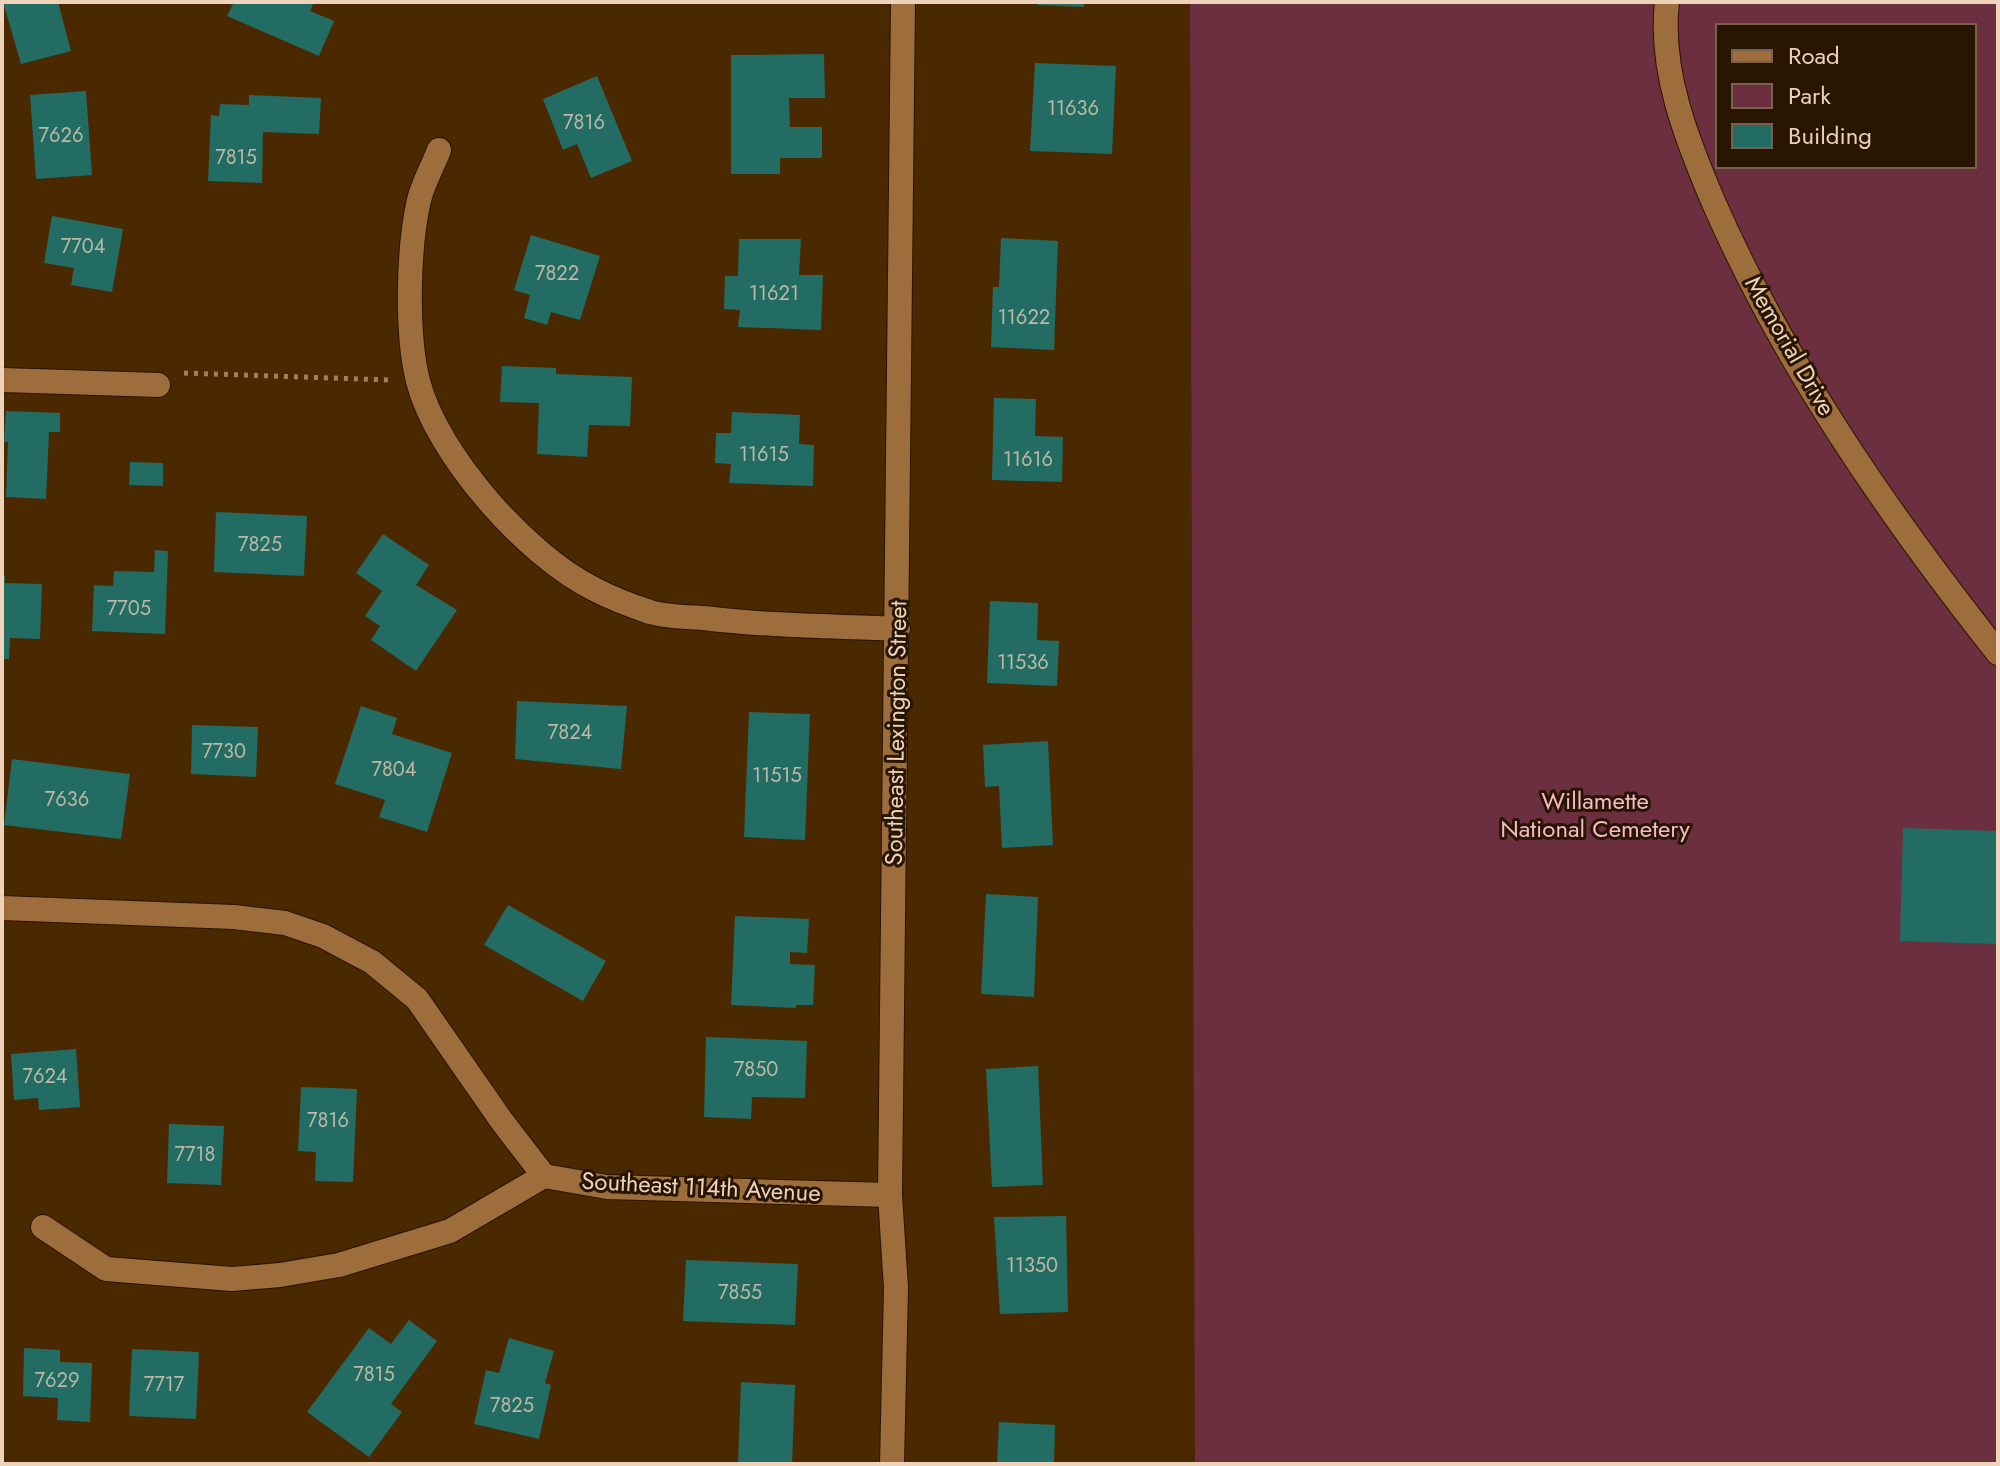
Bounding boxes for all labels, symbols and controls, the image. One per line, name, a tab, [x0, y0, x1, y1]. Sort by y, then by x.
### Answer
legend	[1716, 24, 1976, 168]
text: Road	[1788, 38, 1840, 73]
text: Park	[1788, 78, 1831, 113]
house number: 11636	[1047, 94, 1099, 123]
house number: 7816	[563, 108, 605, 137]
text: Building	[1788, 118, 1872, 153]
house number: 7626	[39, 121, 83, 150]
house number: 7815	[215, 143, 257, 172]
house number: 7704	[61, 232, 106, 261]
house number: 7822	[535, 259, 579, 288]
street label: Memorial Drive	[1736, 270, 1845, 422]
house number: 11621	[749, 279, 799, 308]
house number: 11622	[998, 303, 1050, 332]
house number: 11615	[739, 440, 789, 469]
house number: 11616	[1003, 445, 1053, 474]
house number: 7825	[238, 530, 282, 559]
house number: 7705	[107, 594, 151, 623]
street label: Southeast Lexington Street	[876, 600, 915, 866]
house number: 11536	[997, 648, 1049, 677]
house number: 7824	[548, 718, 593, 747]
house number: 7730	[202, 737, 246, 766]
house number: 7804	[371, 755, 417, 784]
house number: 11515	[752, 761, 802, 790]
park label: Willamette National Cemetery	[1500, 783, 1690, 846]
house number: 7636	[45, 785, 89, 814]
house number: 7850	[734, 1055, 778, 1084]
house number: 7624	[22, 1062, 68, 1091]
house number: 7816	[307, 1106, 349, 1135]
house number: 7718	[175, 1140, 215, 1169]
street label: Southeast 114th Avenue	[580, 1163, 822, 1210]
house number: 11350	[1006, 1251, 1058, 1280]
house number: 7855	[718, 1278, 762, 1307]
house number: 7815	[353, 1360, 395, 1389]
house number: 7629	[35, 1366, 79, 1395]
house number: 7717	[144, 1370, 185, 1399]
house number: 7825	[490, 1391, 534, 1420]

